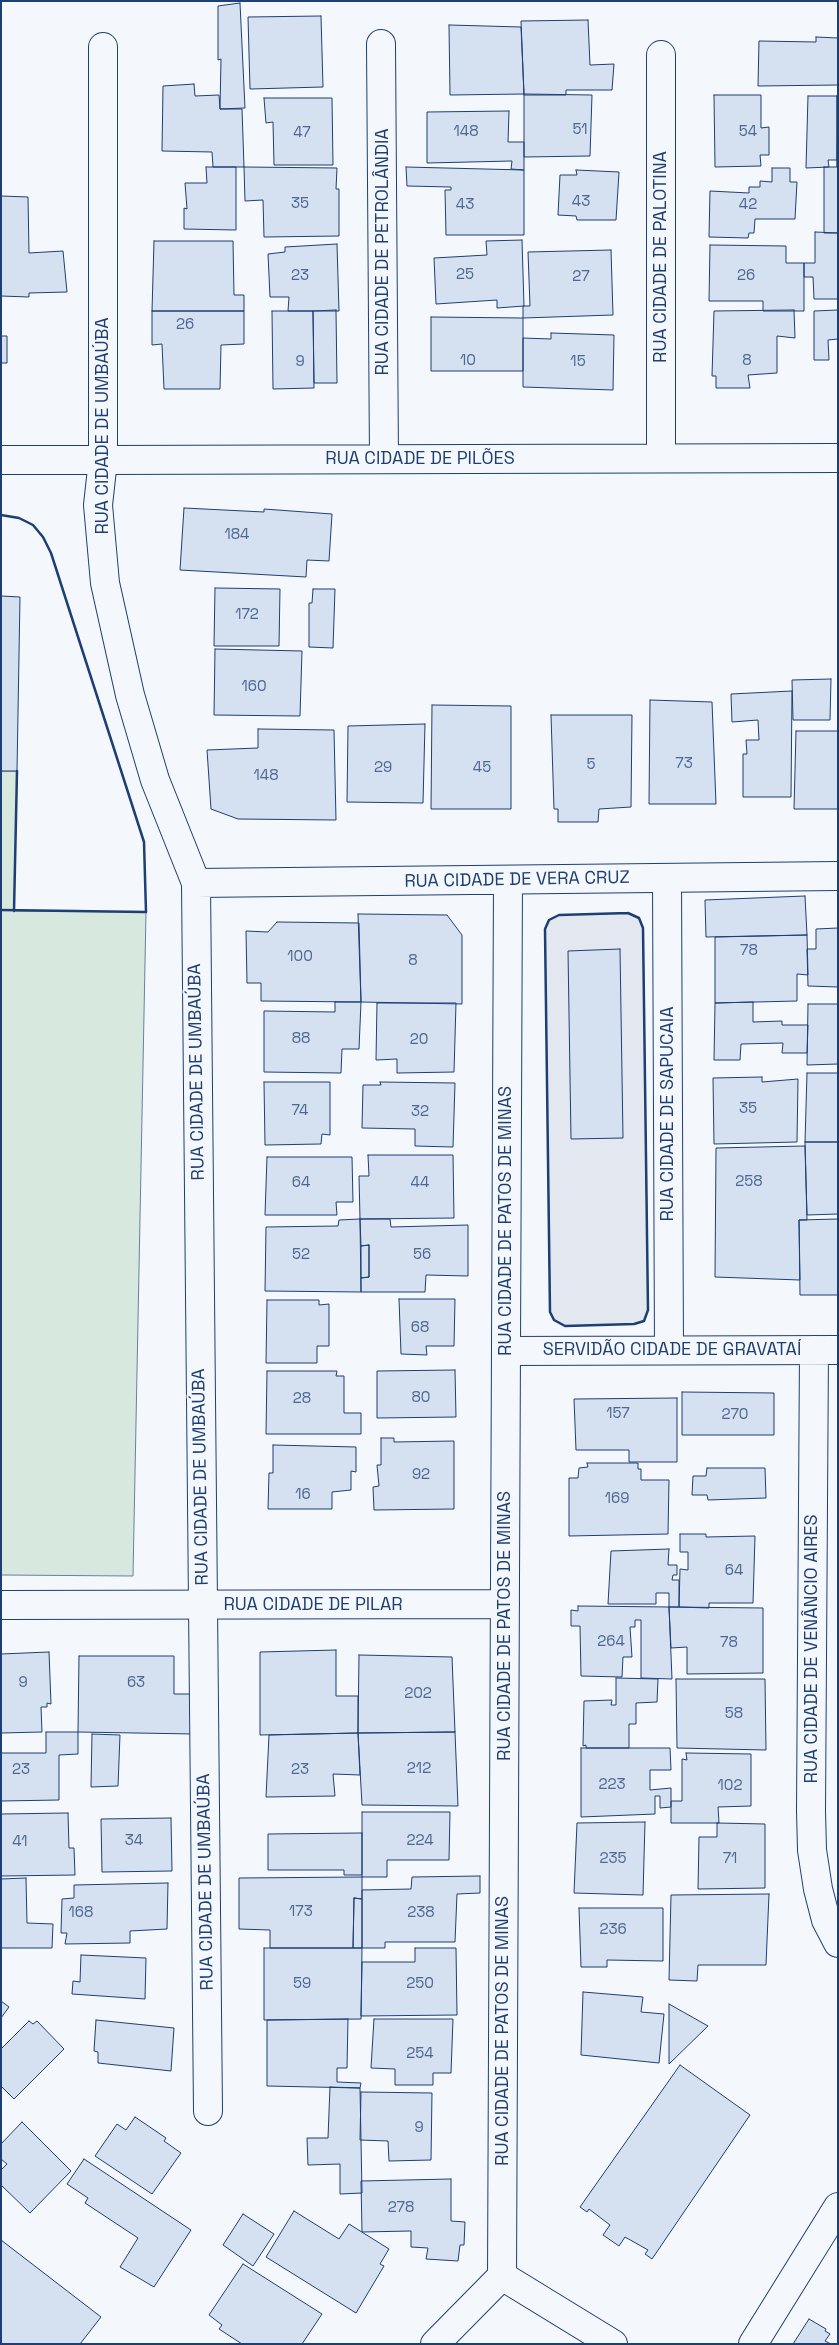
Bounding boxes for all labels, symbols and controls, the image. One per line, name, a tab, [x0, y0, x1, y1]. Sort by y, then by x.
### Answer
house number: 51	[572, 121, 588, 139]
house number: 148	[454, 123, 478, 141]
house number: 54	[739, 123, 757, 141]
house number: 47	[293, 124, 311, 142]
street label: RUA CIDADE DE PETROLÂNDIA	[372, 128, 394, 376]
street label: RUA CIDADE DE PALOTINA	[650, 151, 672, 363]
house number: 43	[572, 193, 590, 211]
house number: 35	[291, 195, 309, 213]
house number: 43	[456, 196, 474, 214]
house number: 42	[739, 196, 757, 214]
house number: 25	[456, 266, 474, 284]
house number: 23	[291, 267, 309, 285]
house number: 26	[737, 267, 755, 285]
house number: 27	[572, 268, 590, 286]
house number: 26	[176, 316, 194, 334]
street label: RUA CIDADE DE UMBAÚBA	[92, 317, 114, 535]
house number: 10	[460, 352, 476, 370]
house number: 8	[742, 352, 752, 370]
house number: 9	[295, 353, 305, 371]
house number: 15	[570, 353, 586, 371]
street label: RUA CIDADE DE PILÕES	[325, 448, 515, 470]
house number: 184	[225, 526, 249, 544]
house number: 172	[235, 606, 259, 624]
house number: 160	[241, 678, 267, 696]
house number: 73	[675, 755, 693, 773]
house number: 5	[587, 756, 595, 774]
house number: 29	[374, 759, 392, 777]
house number: 45	[473, 759, 491, 777]
house number: 148	[254, 767, 278, 785]
street label: RUA CIDADE DE VERA CRUZ	[404, 867, 630, 893]
house number: 78	[740, 942, 758, 960]
house number: 100	[287, 948, 313, 966]
house number: 8	[408, 952, 418, 970]
street label: RUA CIDADE DE UMBAÚBA	[184, 963, 210, 1181]
street label: RUA CIDADE DE SAPUCAIA	[657, 1006, 679, 1222]
house number: 88	[292, 1030, 310, 1048]
house number: 20	[410, 1031, 428, 1049]
street label: RUA CIDADE DE PATOS DE MINAS	[495, 1086, 517, 1356]
house number: 35	[739, 1100, 757, 1118]
house number: 74	[292, 1102, 308, 1120]
house number: 32	[411, 1103, 429, 1121]
house number: 258	[735, 1173, 763, 1191]
house number: 64	[292, 1174, 310, 1192]
house number: 44	[411, 1174, 429, 1192]
house number: 52	[292, 1246, 310, 1264]
house number: 56	[413, 1246, 431, 1264]
house number: 68	[411, 1319, 429, 1337]
street label: SERVIDÃO CIDADE DE GRAVATAÍ	[543, 1339, 801, 1361]
street label: RUA CIDADE DE UMBAÚBA	[188, 1368, 214, 1586]
house number: 80	[412, 1389, 430, 1407]
house number: 28	[293, 1390, 311, 1408]
house number: 157	[606, 1405, 630, 1423]
house number: 270	[722, 1406, 748, 1424]
house number: 92	[412, 1466, 430, 1484]
house number: 16	[295, 1486, 311, 1504]
house number: 169	[605, 1490, 629, 1508]
street label: RUA CIDADE DE PATOS DE MINAS	[494, 1491, 516, 1761]
street label: RUA CIDADE DE VENÂNCIO AIRES	[801, 1515, 823, 1783]
house number: 64	[725, 1562, 743, 1580]
street label: RUA CIDADE DE PILAR	[223, 1594, 403, 1616]
house number: 264	[597, 1633, 625, 1651]
house number: 78	[720, 1634, 738, 1652]
house number: 9	[18, 1674, 28, 1692]
house number: 63	[127, 1674, 145, 1692]
house number: 202	[404, 1685, 432, 1703]
house number: 58	[725, 1705, 743, 1723]
house number: 212	[407, 1760, 431, 1778]
house number: 23	[12, 1761, 30, 1779]
house number: 23	[291, 1761, 309, 1779]
street label: RUA CIDADE DE UMBAÚBA	[193, 1773, 219, 1991]
house number: 223	[598, 1776, 626, 1794]
house number: 102	[718, 1777, 742, 1795]
house number: 34	[125, 1832, 143, 1850]
house number: 224	[406, 1832, 434, 1850]
house number: 41	[12, 1833, 28, 1851]
house number: 235	[599, 1850, 627, 1868]
house number: 71	[723, 1850, 737, 1868]
street label: RUA CIDADE DE PATOS DE MINAS	[492, 1896, 514, 2166]
house number: 173	[289, 1903, 313, 1921]
house number: 168	[69, 1904, 93, 1922]
house number: 238	[407, 1904, 435, 1922]
house number: 236	[599, 1921, 627, 1939]
house number: 59	[293, 1975, 311, 1993]
house number: 250	[406, 1975, 434, 1993]
house number: 254	[406, 2045, 434, 2063]
house number: 9	[414, 2119, 424, 2137]
house number: 278	[388, 2199, 414, 2217]

